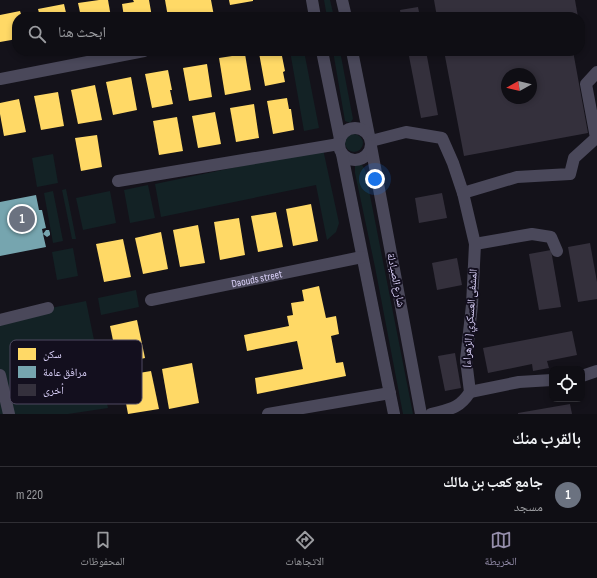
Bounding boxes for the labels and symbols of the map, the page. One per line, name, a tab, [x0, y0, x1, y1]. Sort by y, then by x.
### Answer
north arrow	[501, 68, 537, 104]
your location	[365, 169, 385, 189]
pin: 1	[9, 204, 35, 234]
street label: شارع الصيادلة	[384, 252, 408, 308]
street label: Daouds street	[230, 267, 284, 290]
street label: المشفى العسكري ( الزهراء)	[460, 268, 482, 368]
legend	[10, 340, 142, 404]
text: سكن	[43, 348, 62, 361]
text: مرافق عامة	[43, 366, 87, 379]
text: أخرى	[43, 383, 64, 397]

